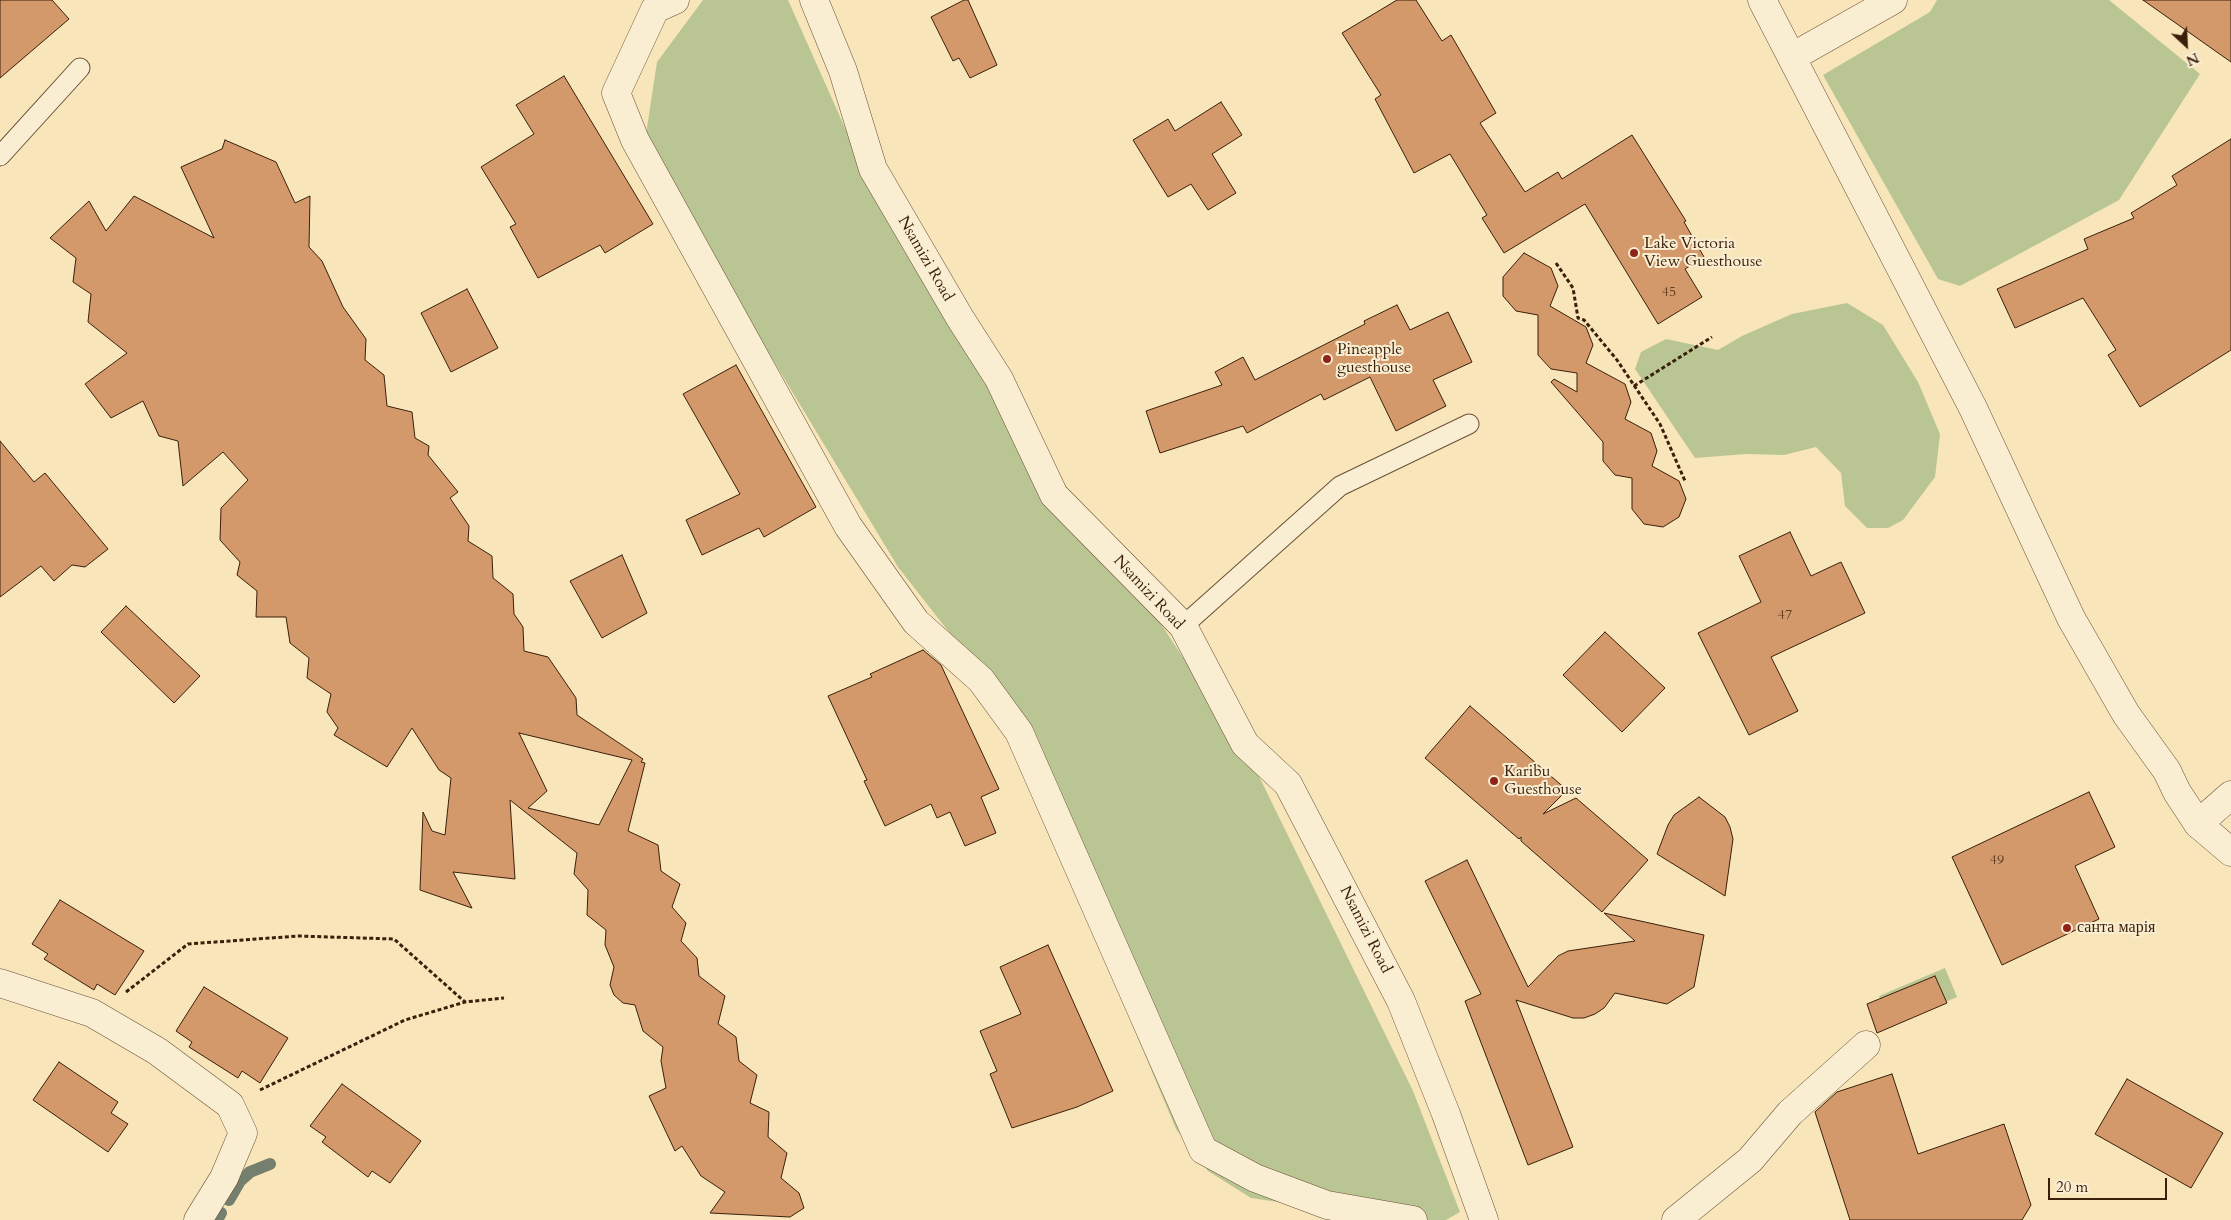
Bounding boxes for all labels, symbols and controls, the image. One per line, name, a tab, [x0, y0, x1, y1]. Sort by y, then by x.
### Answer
north arrow	[2161, 20, 2211, 70]
text: N	[2183, 48, 2202, 70]
street label: Nsamizi Road	[893, 213, 957, 305]
place label: Lake Victoria View Guesthouse	[1644, 234, 1763, 272]
marker: Lake Victoria View Guesthouse	[1628, 247, 1640, 259]
house number: 45	[1662, 285, 1676, 301]
place label: Pineapple guesthouse	[1337, 340, 1411, 378]
marker: Pineapple guesthouse	[1321, 353, 1333, 365]
street label: Nsamizi Road	[1109, 552, 1187, 634]
house number: 47	[1778, 608, 1792, 624]
place label: Karibu Guesthouse	[1504, 762, 1582, 800]
marker: Karibu Guesthouse	[1488, 775, 1500, 787]
house number: 49	[1990, 853, 2004, 869]
street label: Nsamizi Road	[1335, 883, 1395, 977]
place label: санта марія	[2077, 918, 2155, 938]
marker: санта марія	[2061, 922, 2073, 934]
scale bar	[2051, 1168, 2170, 1200]
text: 20 m	[2056, 1177, 2088, 1197]

